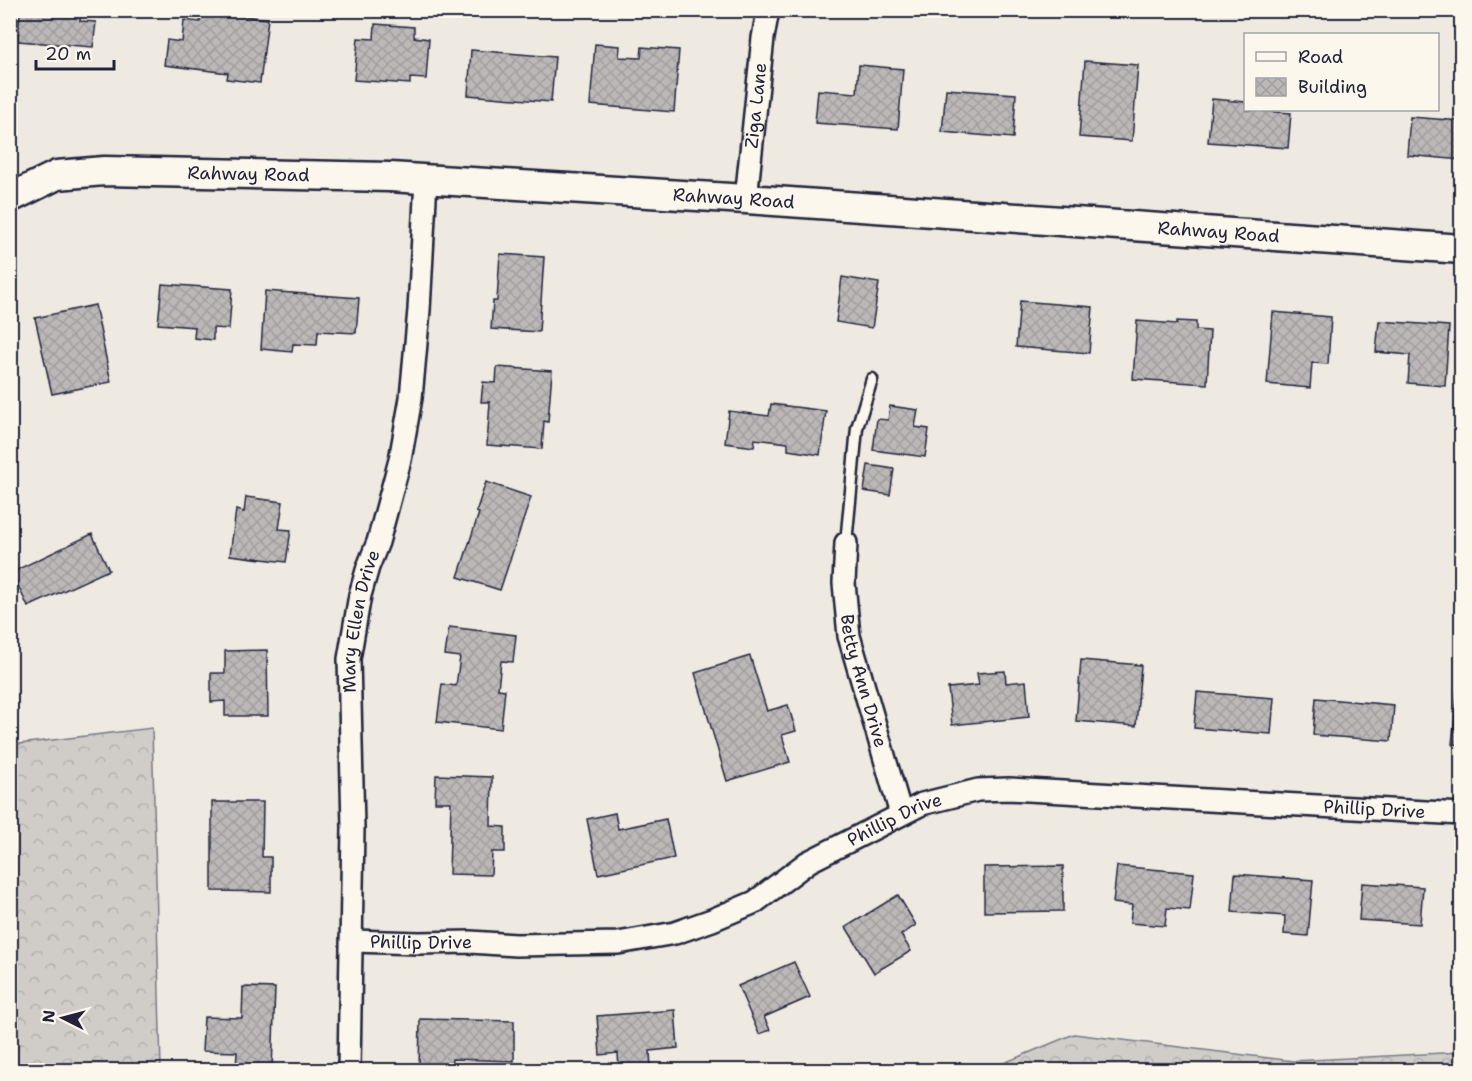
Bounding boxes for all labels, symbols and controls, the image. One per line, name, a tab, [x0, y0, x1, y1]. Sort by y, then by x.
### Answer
scale bar	[36, 33, 114, 71]
legend	[1244, 33, 1439, 111]
text: 20 m	[45, 42, 91, 66]
text: Road	[1298, 45, 1343, 69]
street label: Ziga Lane	[739, 61, 772, 150]
text: Building	[1298, 75, 1367, 99]
street label: Rahway Road	[187, 161, 310, 187]
street label: Rahway Road	[672, 183, 795, 214]
street label: Rahway Road	[1157, 216, 1280, 248]
street label: Mary Ellen Drive	[337, 546, 386, 693]
street label: Betty Ann Drive	[835, 613, 893, 750]
street label: Phillip Drive	[843, 788, 944, 852]
street label: Phillip Drive	[1323, 794, 1426, 824]
street label: Phillip Drive	[369, 930, 472, 955]
north arrow	[33, 988, 93, 1048]
text: N	[37, 1009, 60, 1024]

